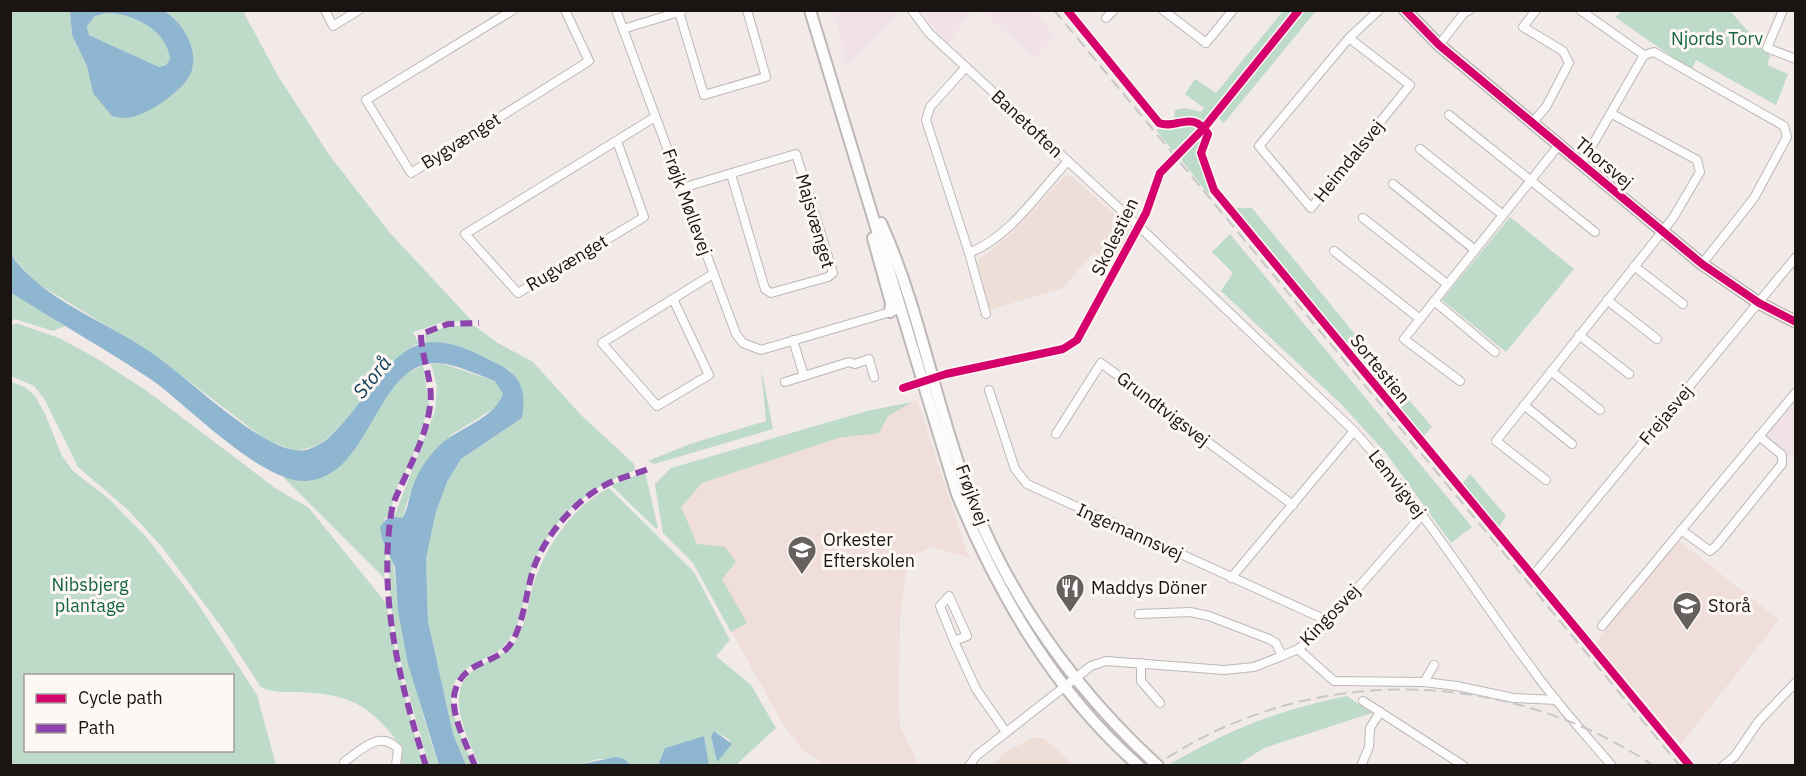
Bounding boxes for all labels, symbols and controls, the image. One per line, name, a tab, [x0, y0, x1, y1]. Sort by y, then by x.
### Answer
park label: Njords Torv	[1671, 27, 1763, 50]
street label: Banetoften	[987, 85, 1068, 163]
street label: Bygvænget	[417, 107, 505, 174]
street label: Heimdalsvej	[1308, 115, 1389, 207]
street label: Thorsvej	[1571, 132, 1638, 194]
street label: Frøjk Møllevej	[657, 145, 717, 258]
street label: Majsvænget	[791, 171, 840, 271]
street label: Skolestien	[1086, 194, 1143, 280]
street label: Rugvænget	[522, 229, 612, 296]
street label: Sortestien	[1345, 329, 1415, 408]
water label: Storå	[346, 350, 397, 404]
street label: Grundtvigsvej	[1112, 366, 1214, 451]
street label: Frejasvej	[1634, 380, 1698, 450]
street label: Lemvigvej	[1364, 445, 1431, 522]
street label: Frøjkvej	[951, 461, 994, 528]
street label: Ingemannsvej	[1073, 498, 1187, 565]
place label: Orkester Efterskolen	[823, 528, 915, 572]
school or university icon: Orkester Efterskolen	[786, 534, 818, 576]
restaurant icon: Maddys Döner	[1054, 572, 1086, 614]
park label: Nibsbjerg plantage	[52, 573, 129, 617]
place label: Maddys Döner	[1091, 576, 1207, 599]
street label: Kingosvej	[1295, 579, 1365, 650]
school or university icon: Storå	[1671, 590, 1703, 632]
place label: Storå	[1708, 594, 1751, 617]
legend	[24, 674, 234, 752]
text: Cycle path	[78, 686, 163, 709]
text: Path	[78, 716, 115, 739]

